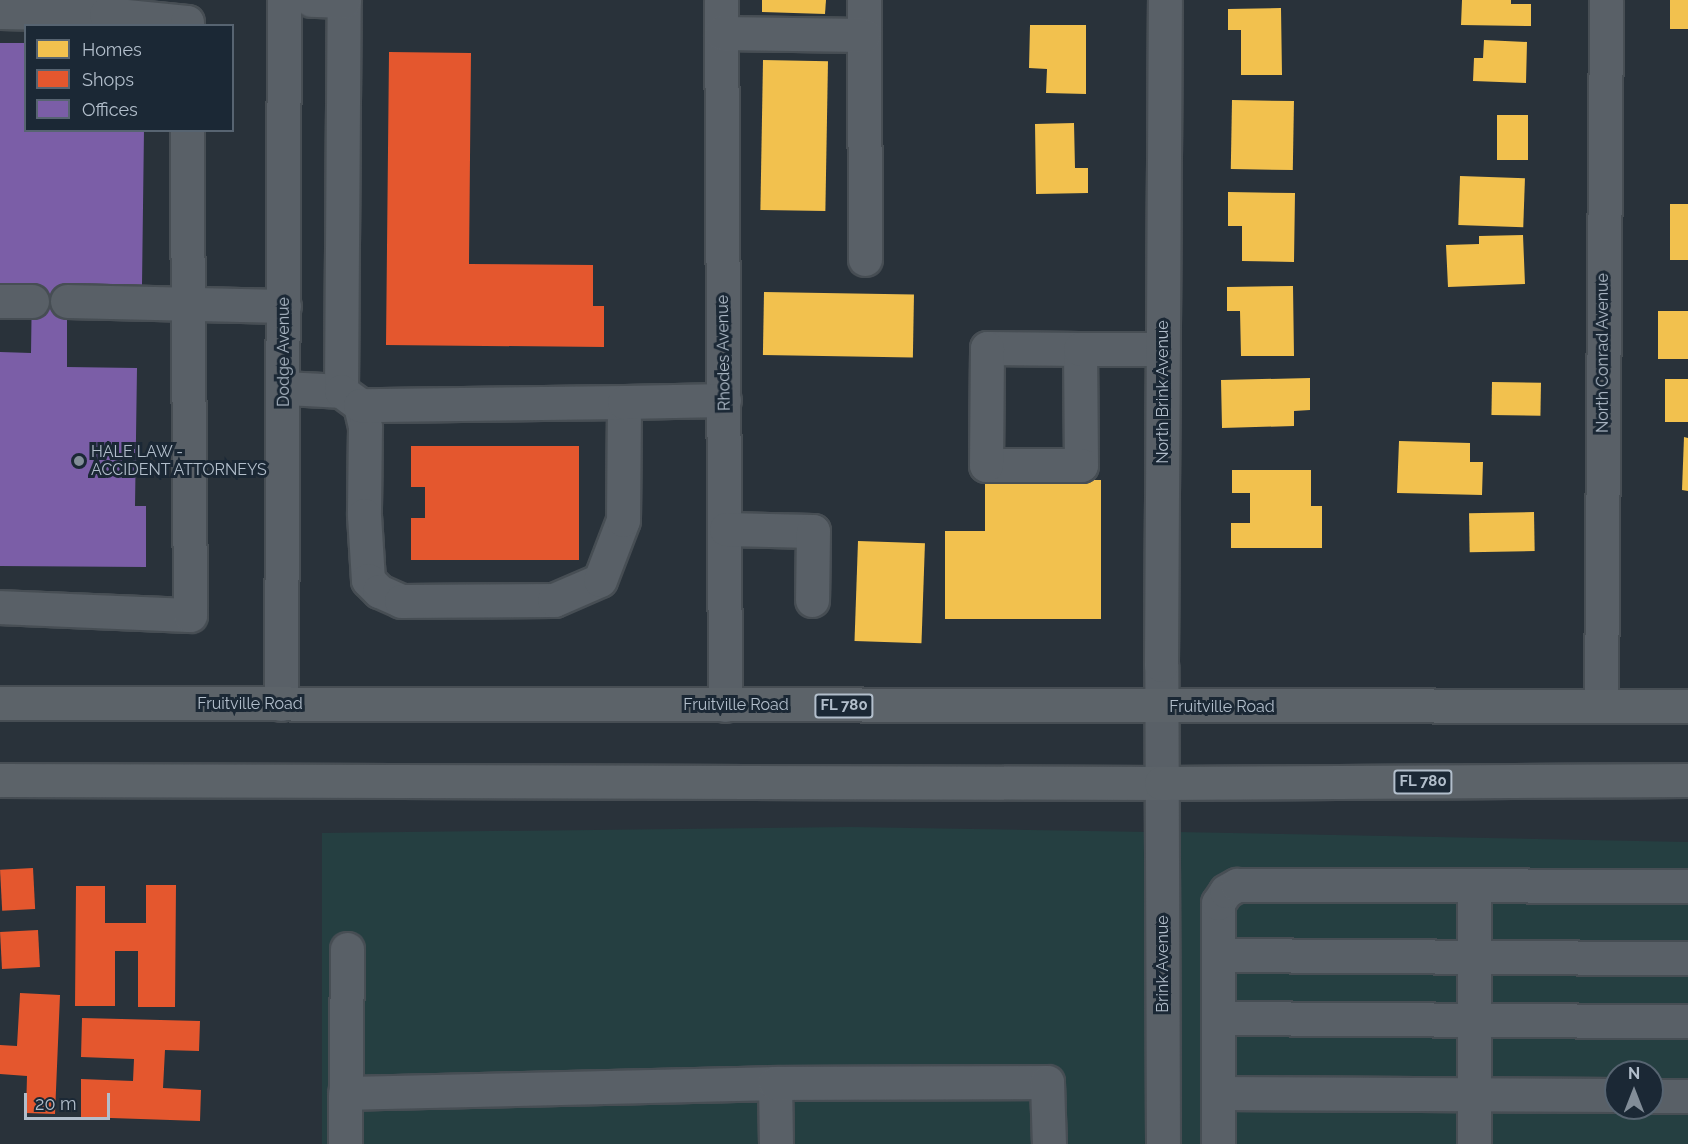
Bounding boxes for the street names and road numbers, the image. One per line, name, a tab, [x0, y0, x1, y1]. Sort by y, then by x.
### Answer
street label: North Conrad Avenue	[1593, 273, 1613, 433]
street label: Rhodes Avenue	[713, 295, 735, 411]
street label: Dodge Avenue	[274, 297, 294, 407]
street label: North Brink Avenue	[1153, 320, 1173, 464]
street label: Fruitville Road	[197, 694, 303, 714]
road number: FL 780	[814, 694, 874, 718]
street label: Fruitville Road	[683, 695, 789, 715]
street label: Fruitville Road	[1169, 697, 1275, 717]
road number: FL 780	[1393, 770, 1453, 794]
street label: Brink Avenue	[1153, 915, 1173, 1013]

